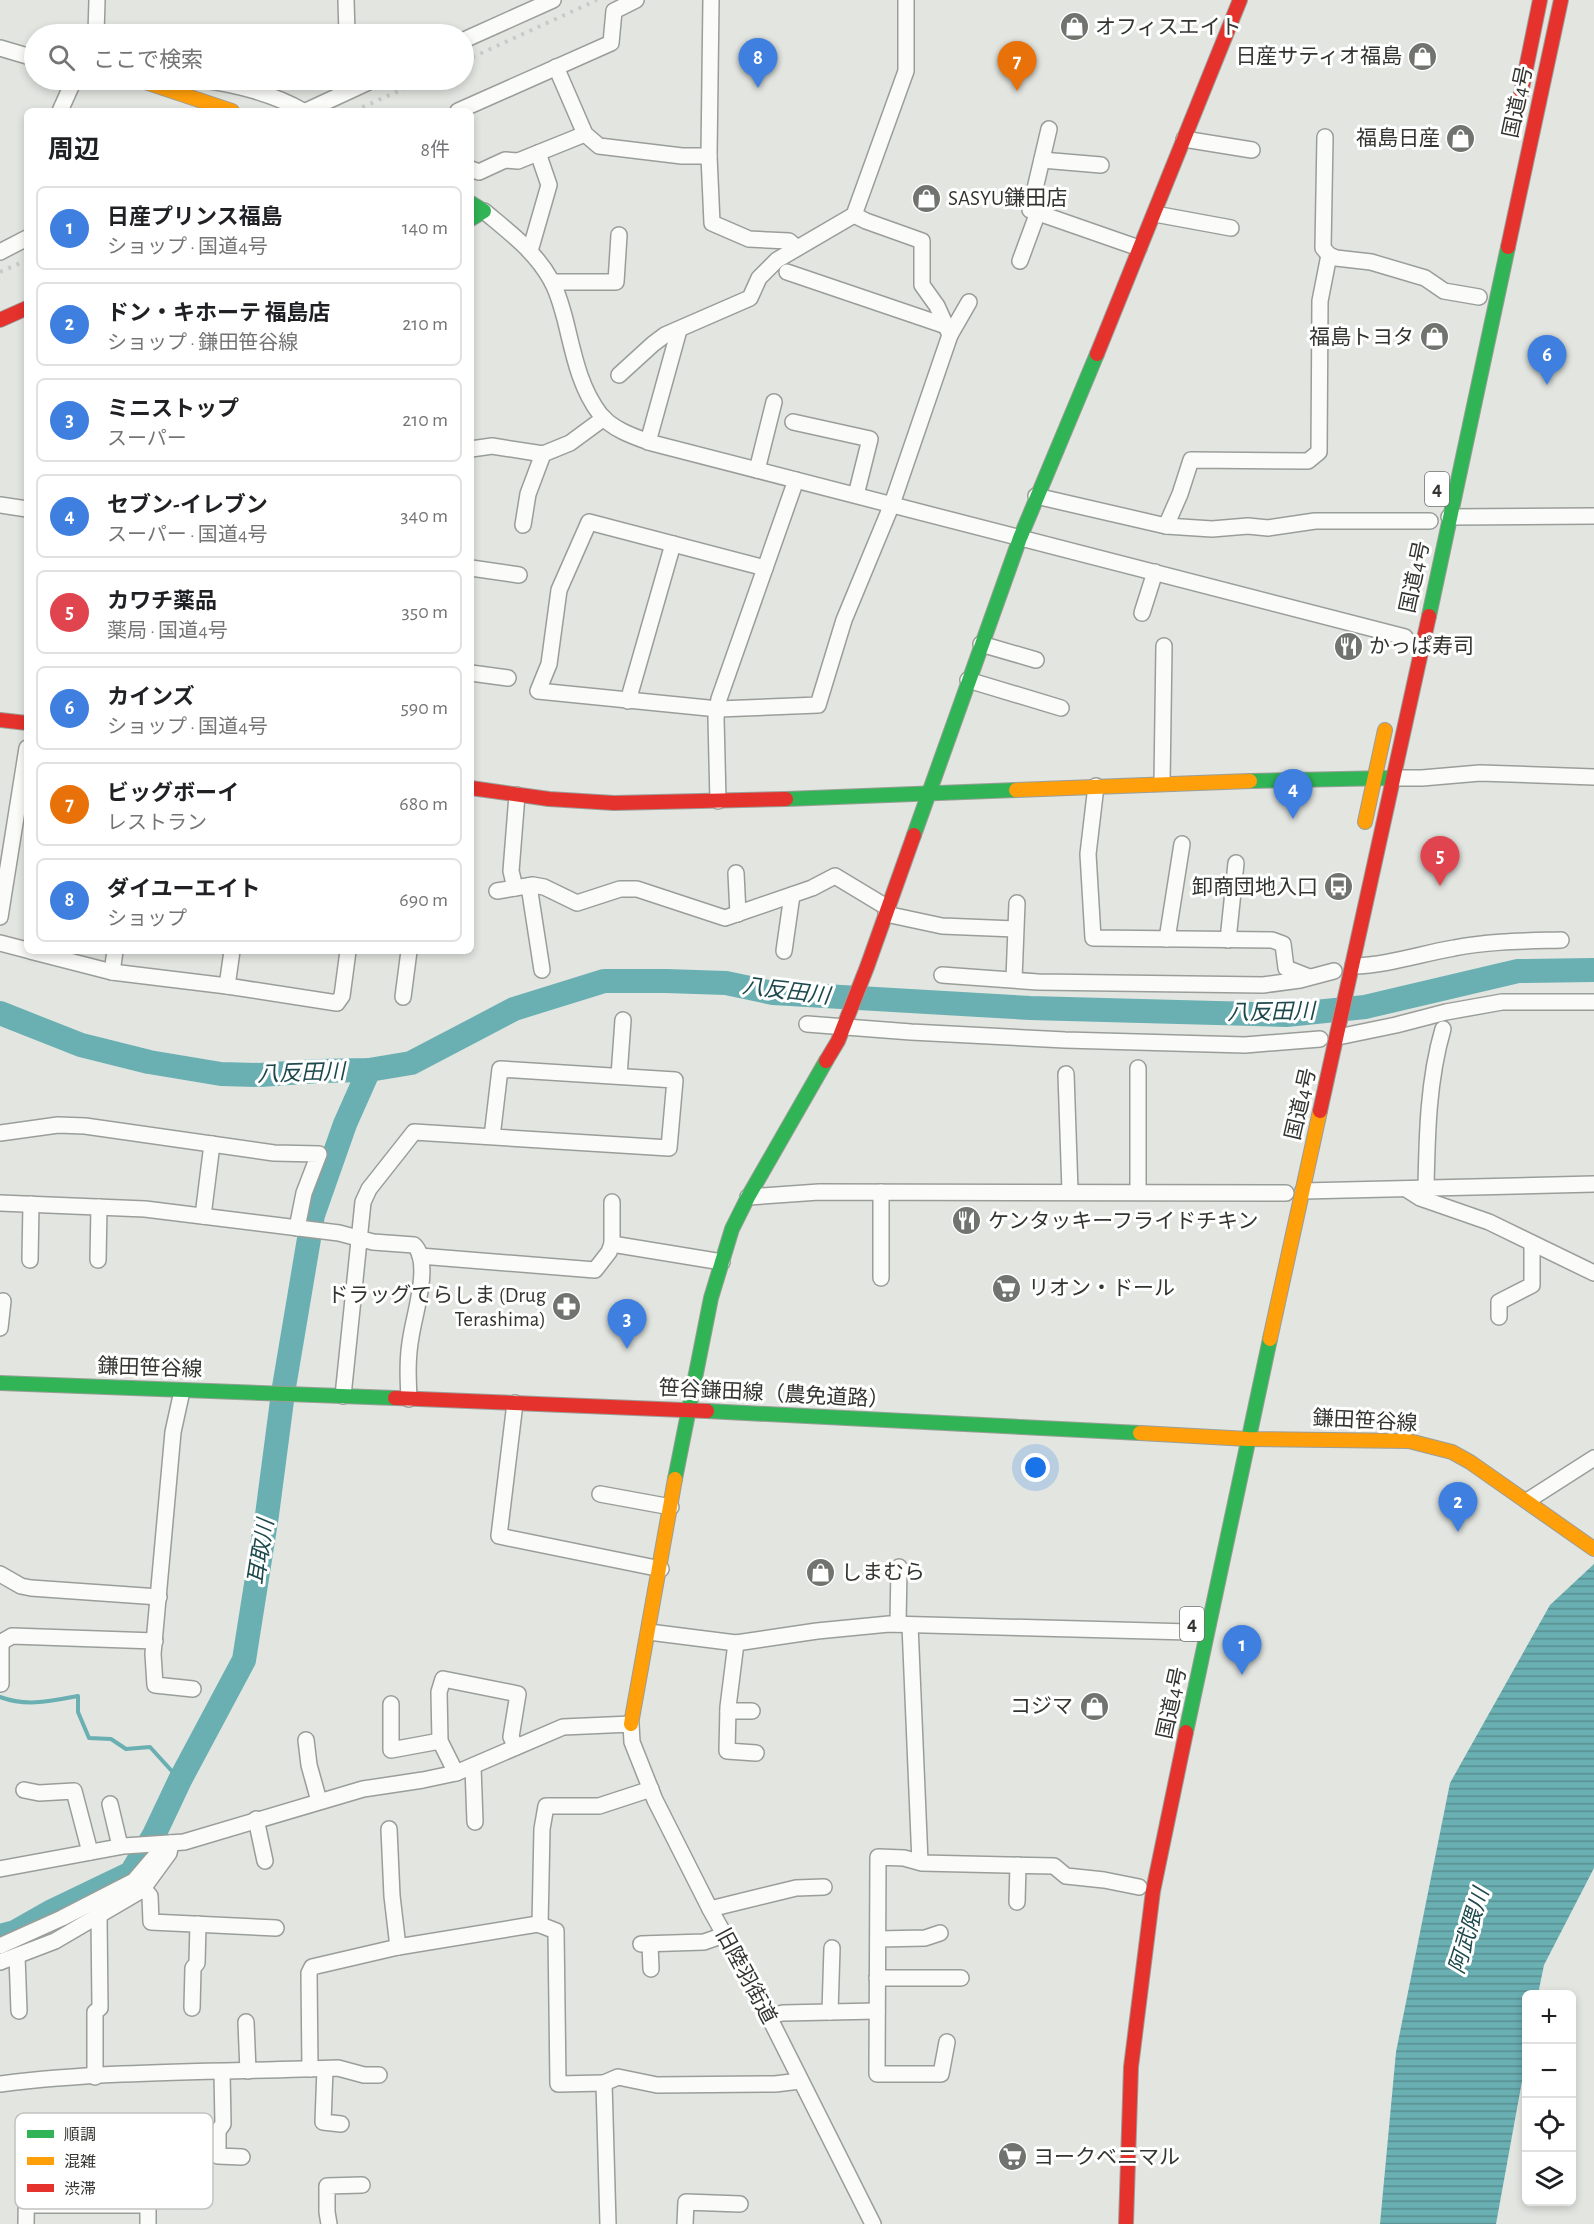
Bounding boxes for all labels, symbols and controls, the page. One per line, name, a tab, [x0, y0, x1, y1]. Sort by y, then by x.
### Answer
shop icon: オフィスエイト	[1058, 11, 1090, 43]
place label: オフィスエイト	[1095, 17, 1242, 38]
search box	[24, 24, 474, 90]
pin: 8	[738, 38, 777, 88]
shop icon: 日産サティオ福島	[1407, 40, 1439, 72]
icon: search	[45, 41, 78, 74]
pin: 7	[998, 42, 1036, 91]
place label: 日産サティオ福島	[1235, 45, 1402, 67]
text: ここで検索	[93, 49, 203, 71]
street label: 国道4号	[1499, 64, 1536, 140]
shop icon: 福島日産	[1445, 122, 1477, 154]
place label: 福島日産	[1356, 127, 1440, 149]
text: 周辺	[48, 137, 100, 163]
text: 8件	[421, 140, 450, 160]
shop icon: SASYU鎌田店	[911, 182, 943, 214]
place label: SASYU鎌田店	[948, 187, 1067, 209]
text: 日産プリンス福島	[107, 206, 283, 228]
text: 1	[66, 218, 73, 238]
text: 140 m	[402, 218, 448, 238]
text: ショップ · 国道4号	[107, 237, 268, 257]
text: ドン・キホーテ 福島店	[107, 302, 330, 324]
text: 2	[65, 314, 74, 334]
text: 210 m	[402, 314, 448, 334]
shop icon: 福島トヨタ	[1419, 321, 1451, 353]
place label: 福島トヨタ	[1309, 326, 1414, 348]
text: ショップ · 鎌田笹谷線	[107, 333, 298, 353]
pin: 6	[1528, 336, 1566, 385]
text: ミニストップ	[107, 398, 239, 420]
text: 3	[65, 410, 74, 430]
text: 210 m	[402, 410, 448, 430]
text: スーパー	[107, 429, 187, 449]
road number: 4	[1425, 472, 1449, 506]
text: セブン-イレブン	[107, 494, 268, 516]
text: 4	[64, 506, 75, 526]
text: 340 m	[400, 506, 448, 526]
text: スーパー · 国道4号	[107, 525, 268, 545]
street label: 国道4号	[1396, 539, 1433, 615]
text: カワチ薬品	[107, 590, 217, 612]
text: 5	[65, 602, 74, 622]
text: 350 m	[402, 602, 448, 622]
text: 薬局 · 国道4号	[107, 621, 228, 641]
restaurant icon: かっぱ寿司	[1332, 630, 1364, 662]
place label: かっぱ寿司	[1369, 635, 1474, 657]
text: カインズ	[107, 686, 195, 708]
text: 6	[65, 698, 74, 718]
text: 590 m	[400, 698, 448, 718]
text: ショップ · 国道4号	[107, 717, 268, 737]
pin: 4	[1274, 770, 1312, 819]
text: ビッグボーイ	[107, 782, 239, 804]
text: 7	[65, 794, 74, 814]
text: 680 m	[399, 794, 448, 814]
text: レストラン	[107, 813, 207, 833]
pin: 5	[1420, 836, 1460, 886]
bus stop icon: 卸商団地入口	[1323, 871, 1355, 903]
place label: 卸商団地入口	[1192, 876, 1318, 898]
text: ダイユーエイト	[107, 878, 261, 900]
text: 8	[65, 890, 74, 910]
text: 690 m	[399, 890, 448, 910]
text: ショップ	[107, 909, 187, 929]
water label: 八反田川	[741, 975, 833, 1008]
water label: 八反田川	[1227, 1000, 1317, 1024]
water label: 八反田川	[257, 1060, 347, 1086]
street label: 国道4号	[1282, 1066, 1319, 1142]
restaurant icon: ケンタッキーフライドチキン	[951, 1205, 983, 1237]
place label: ケンタッキーフライドチキン	[988, 1210, 1258, 1232]
supermarket icon: リオン・ドール	[991, 1272, 1023, 1304]
place label: リオン・ドール	[1028, 1278, 1175, 1299]
place label: ドラッグてらしま (Drug Terashima)	[327, 1284, 547, 1330]
pharmacy icon: ドラッグてらしま (Drug Terashima)	[551, 1291, 583, 1323]
pin: 3	[608, 1300, 646, 1349]
street label: 鎌田笹谷線	[97, 1355, 203, 1380]
street label: 笹谷鎌田線（農免道路）	[658, 1376, 890, 1411]
street label: 鎌田笹谷線	[1312, 1407, 1418, 1434]
your location	[1021, 1453, 1050, 1482]
pin: 2	[1438, 1482, 1478, 1532]
water label: 耳取川	[245, 1516, 277, 1586]
shop icon: しまむら	[804, 1556, 836, 1588]
place label: しまむら	[841, 1562, 925, 1583]
road number: 4	[1180, 1607, 1204, 1641]
pin: 1	[1222, 1626, 1262, 1675]
street label: 国道4号	[1153, 1665, 1190, 1741]
shop icon: コジマ	[1078, 1690, 1110, 1722]
place label: コジマ	[1010, 1696, 1073, 1717]
water label: 阿武隈川	[1445, 1884, 1493, 1976]
street label: 旧陸羽街道	[712, 1924, 781, 2027]
map controls	[1522, 1990, 1576, 2206]
button: +	[1522, 1990, 1576, 2044]
button: −	[1522, 2044, 1576, 2098]
button: locate	[1522, 2098, 1576, 2152]
legend	[15, 2113, 213, 2209]
text: 順調	[64, 2127, 96, 2143]
supermarket icon: ヨークベニマル	[996, 2141, 1028, 2173]
place label: ヨークベニマル	[1033, 2146, 1180, 2168]
button: layers	[1522, 2152, 1576, 2206]
text: 混雑	[64, 2153, 96, 2170]
text: 渋滞	[64, 2181, 96, 2197]

